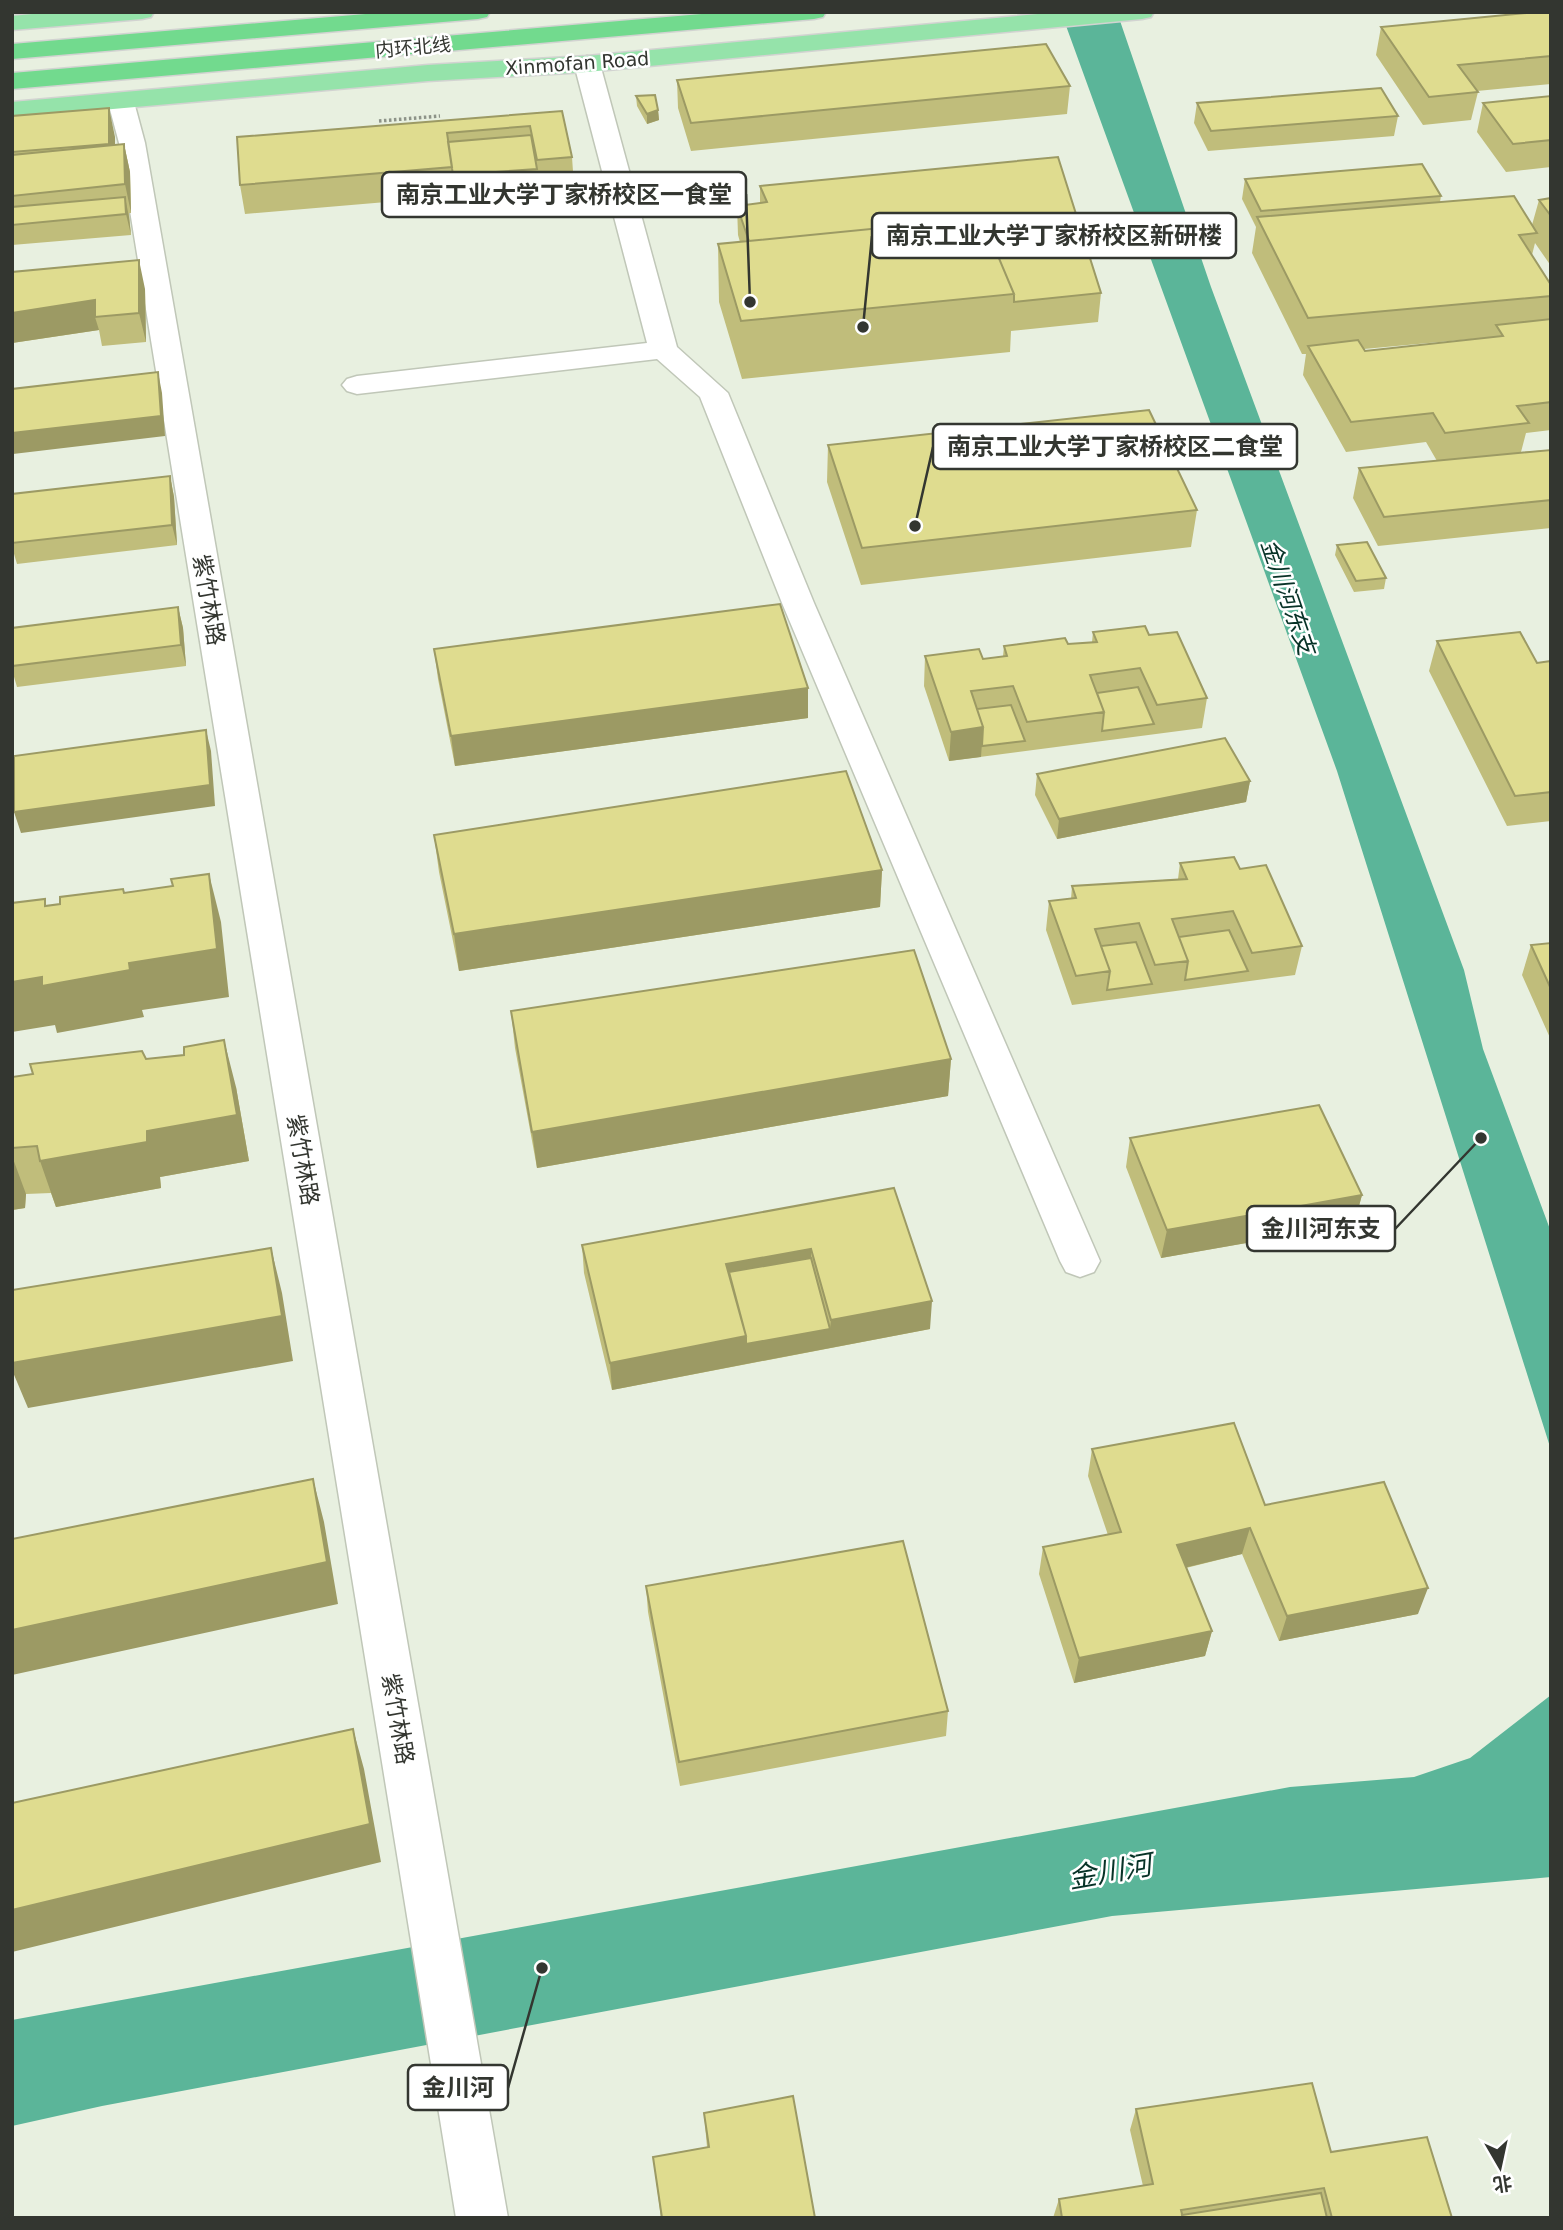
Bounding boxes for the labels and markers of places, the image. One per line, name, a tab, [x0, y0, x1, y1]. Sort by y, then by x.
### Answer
callout: 南京工业大学丁家桥校区一食堂	[382, 172, 746, 217]
callout: 南京工业大学丁家桥校区新研楼	[872, 213, 1236, 258]
callout: 南京工业大学丁家桥校区二食堂	[933, 424, 1297, 469]
callout: 金川河东支	[1247, 1206, 1395, 1251]
callout: 金川河	[408, 2065, 508, 2110]

